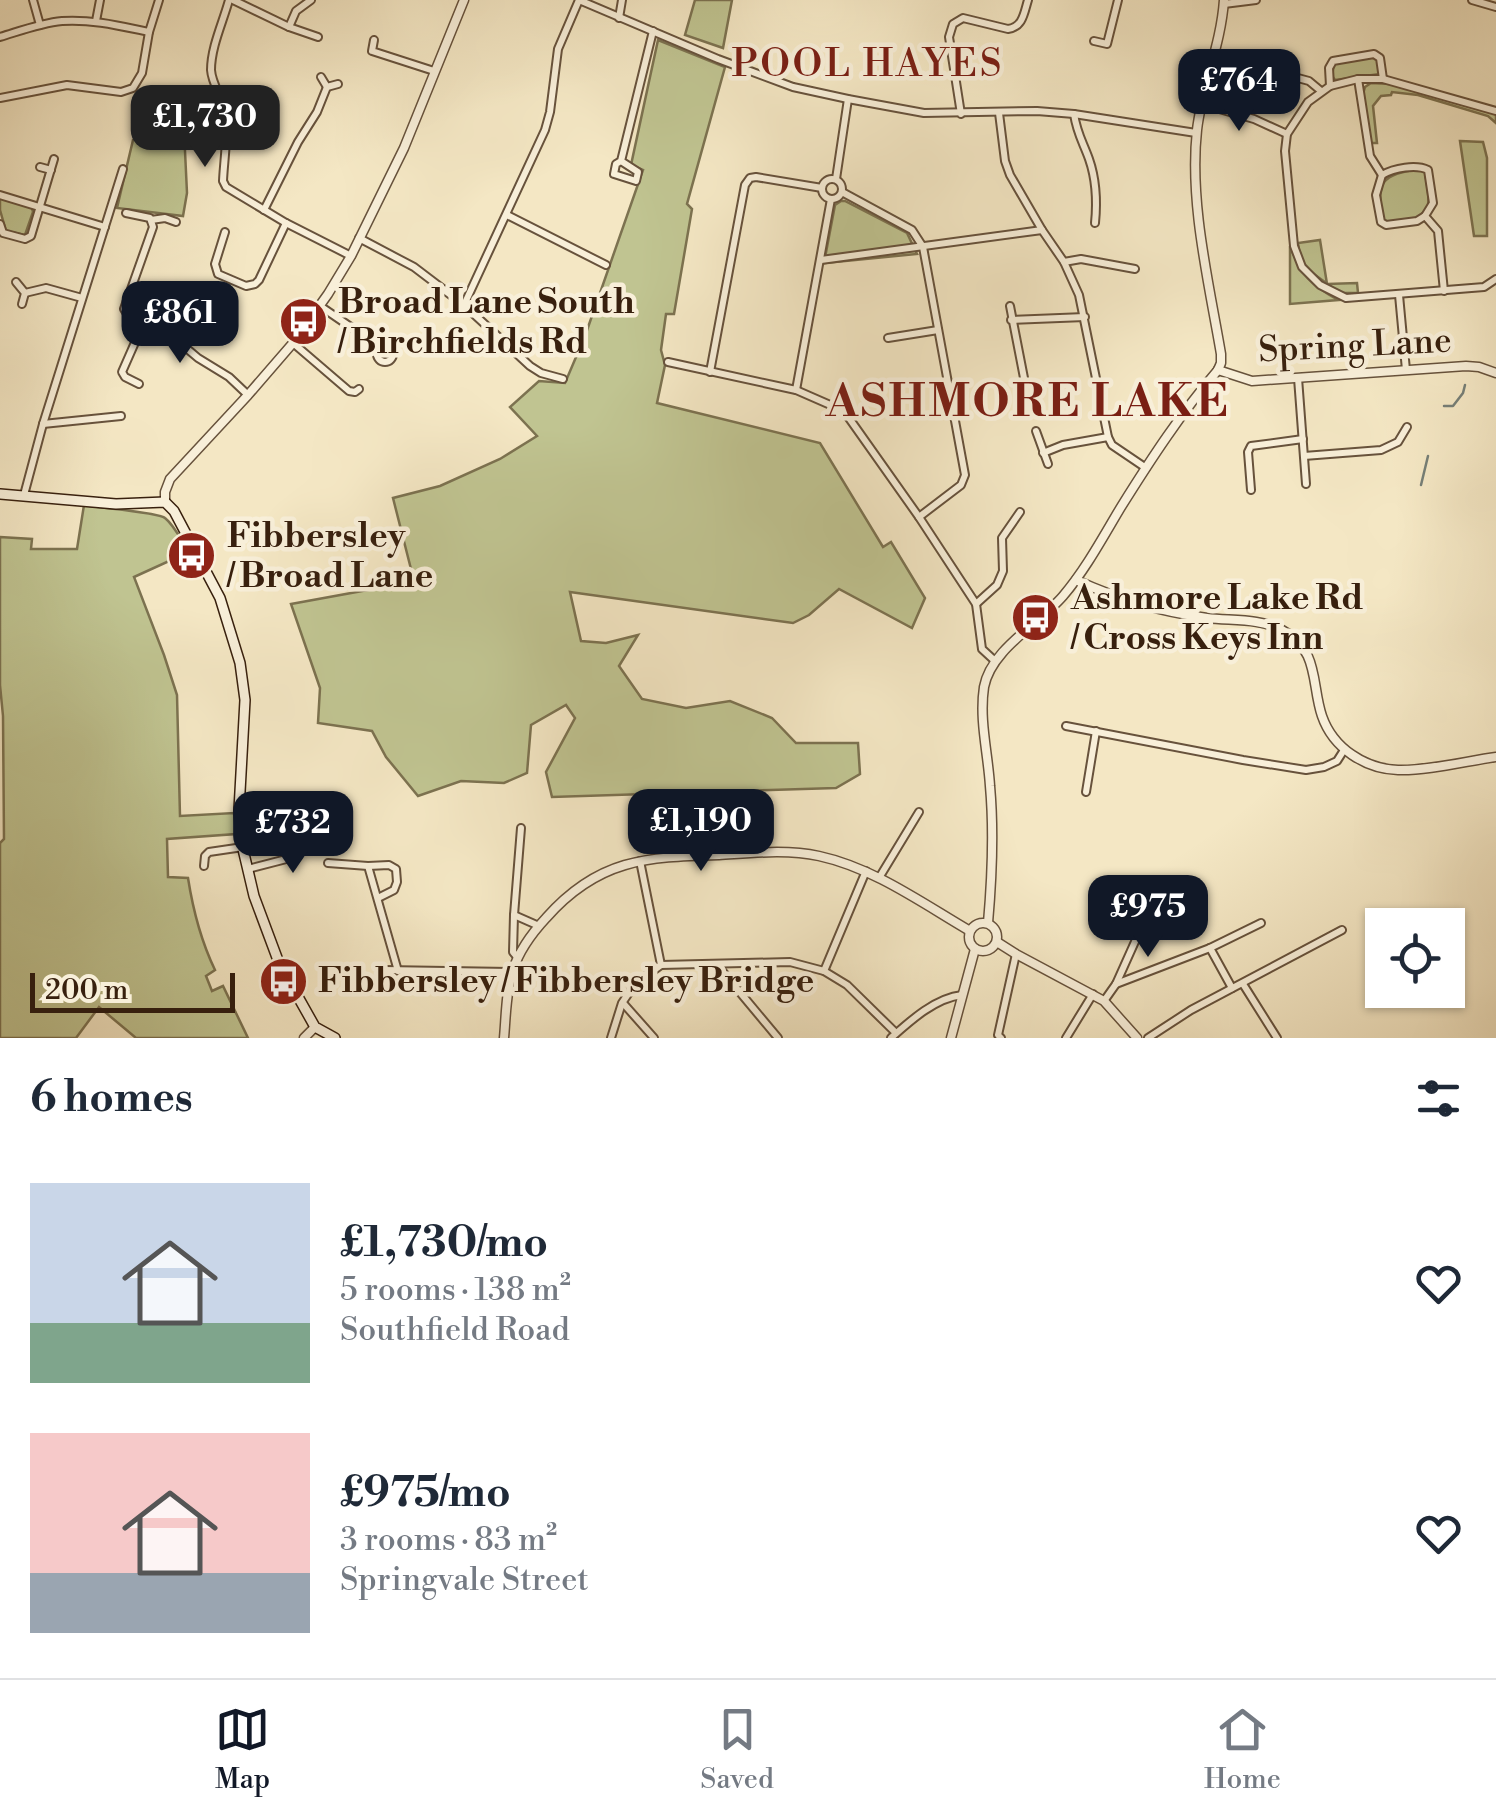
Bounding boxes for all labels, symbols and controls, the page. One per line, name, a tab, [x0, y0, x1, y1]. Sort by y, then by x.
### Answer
district label: POOL HAYES	[732, 41, 1004, 88]
pin: £764	[1180, 49, 1298, 134]
text: £764	[1200, 61, 1278, 101]
pin: £1,730	[124, 85, 286, 170]
text: £1,730	[153, 97, 257, 137]
pin: £861	[121, 281, 239, 366]
place label: Broad Lane South / Birchfields Rd	[337, 281, 635, 364]
text: £861	[144, 293, 216, 333]
bus stop icon: Broad Lane South / Birchfields Rd	[277, 296, 329, 348]
street label: Spring Lane	[1257, 319, 1453, 373]
district label: ASHMORE LAKE	[825, 374, 1230, 431]
place label: Fibbersley / Broad Lane	[226, 515, 433, 598]
bus stop icon: Fibbersley / Broad Lane	[166, 530, 218, 582]
place label: Ashmore Lake Rd / Cross Keys Inn	[1070, 577, 1363, 660]
bus stop icon: Ashmore Lake Rd / Cross Keys Inn	[1010, 592, 1062, 644]
pin: £1,190	[620, 789, 782, 874]
pin: £732	[234, 791, 352, 876]
text: £1,190	[650, 801, 752, 841]
text: £732	[255, 803, 331, 843]
pin: £975	[1089, 875, 1207, 960]
text: £975	[1110, 887, 1186, 927]
map controls	[1365, 908, 1465, 1008]
button: locate	[1365, 908, 1465, 1008]
bus stop icon: Fibbersley / Fibbersley Bridge	[257, 955, 309, 1007]
place label: Fibbersley / Fibbersley Bridge	[318, 960, 814, 1003]
scale bar	[30, 968, 235, 1013]
text: 200 m	[45, 973, 128, 1008]
icon: filters	[1411, 1071, 1466, 1126]
text: 6 homes	[30, 1072, 193, 1125]
text: £1,730/mo	[340, 1217, 548, 1270]
icon: home	[110, 1223, 230, 1343]
icon: heart	[1411, 1256, 1466, 1311]
text: 5 rooms · 138 m²	[340, 1270, 571, 1310]
text: Southfield Road	[340, 1310, 570, 1350]
text: £975/mo	[340, 1467, 511, 1520]
icon: home	[110, 1473, 230, 1593]
icon: heart	[1411, 1506, 1466, 1561]
text: 3 rooms · 83 m²	[340, 1520, 557, 1560]
text: Springvale Street	[340, 1560, 589, 1600]
tab: Map	[215, 1702, 270, 1797]
tab: Saved	[700, 1702, 774, 1797]
tab: Home	[1204, 1702, 1281, 1797]

